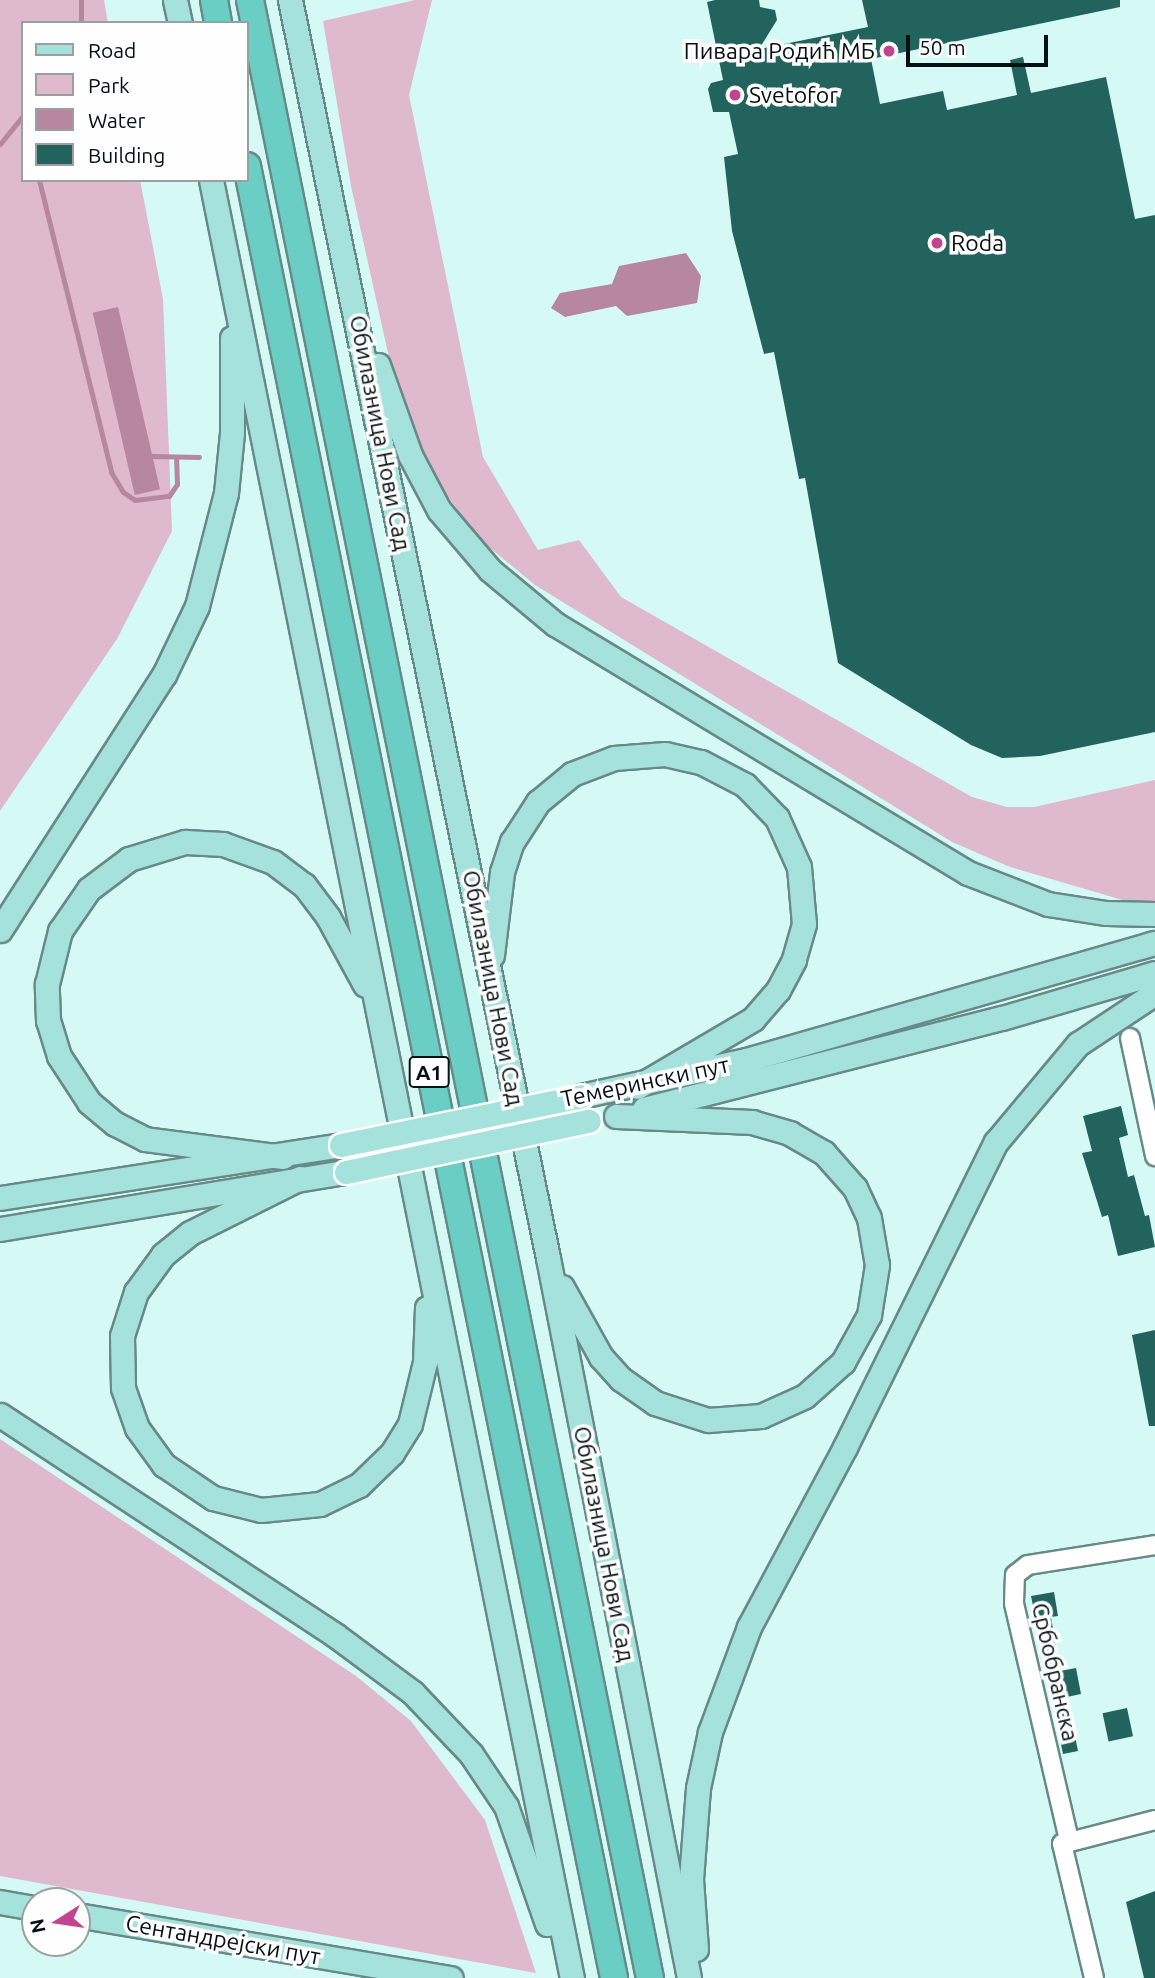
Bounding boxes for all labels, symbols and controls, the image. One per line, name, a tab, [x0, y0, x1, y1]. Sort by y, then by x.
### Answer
legend	[21, 21, 248, 182]
scale bar	[910, 21, 1052, 65]
text: 50 m	[919, 35, 966, 59]
place label: Пивара Родић МБ	[684, 37, 875, 65]
text: Road	[88, 38, 136, 62]
marker: Пивара Родић МБ	[881, 43, 897, 59]
text: Park	[88, 73, 130, 97]
place label: Svetofor	[749, 81, 838, 109]
marker: Svetofor	[727, 87, 743, 103]
text: Water	[88, 108, 146, 132]
text: Building	[88, 143, 165, 167]
place label: Roda	[951, 229, 1004, 257]
marker: Roda	[929, 235, 945, 251]
street label: Обилазница Нови Сад	[344, 313, 416, 553]
street label: Обилазница Нови Сад	[457, 868, 529, 1108]
street label: Темерински пут	[559, 1051, 731, 1113]
road number: A1	[408, 1054, 450, 1090]
street label: Обилазница Нови Сад	[568, 1424, 640, 1664]
street label: Србобранска	[1026, 1600, 1084, 1744]
north arrow	[21, 1887, 91, 1957]
street label: Сентандрејски пут	[123, 1909, 323, 1971]
text: N	[25, 1917, 50, 1935]

